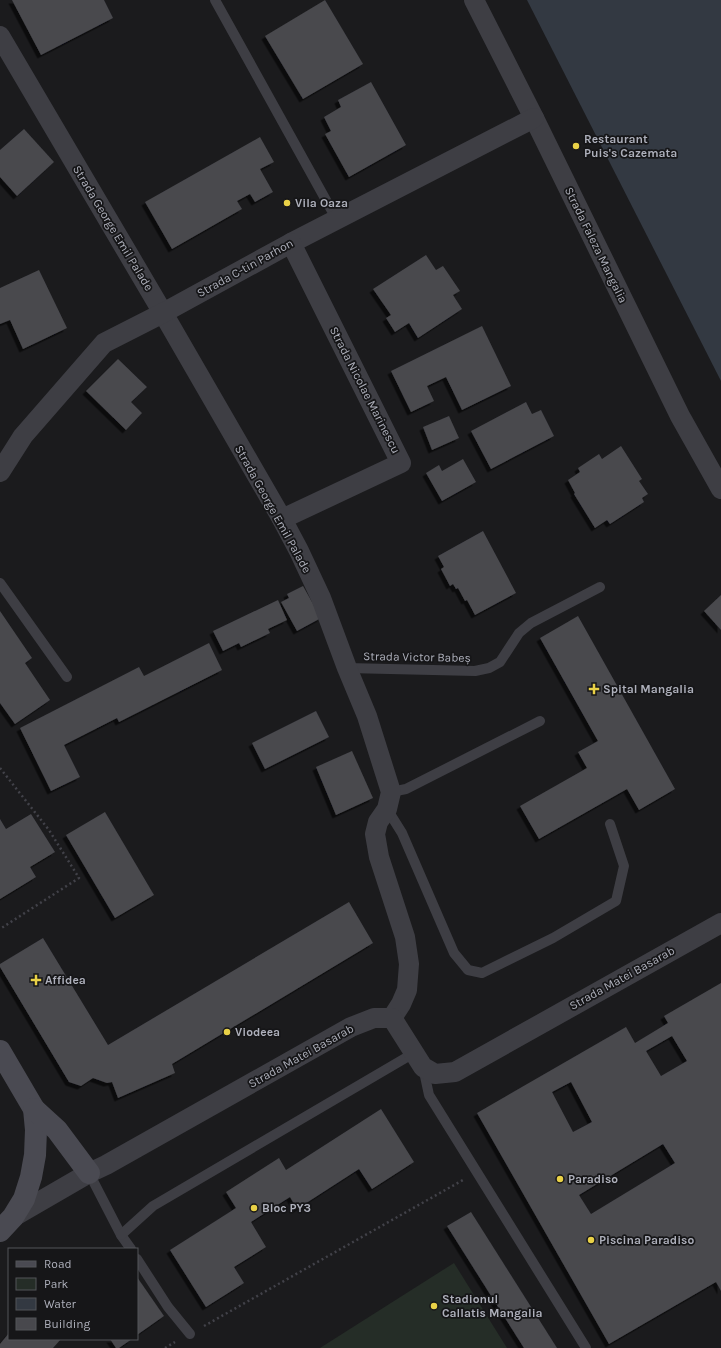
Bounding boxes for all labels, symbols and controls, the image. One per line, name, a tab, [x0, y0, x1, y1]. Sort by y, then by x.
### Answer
place label: Restaurant Puis's Cazemata	[584, 132, 677, 160]
marker: Restaurant Puis's Cazemata	[571, 141, 581, 151]
street label: Strada George Emil Palade	[70, 163, 156, 293]
street label: Strada Faleza Mangalia	[562, 185, 630, 305]
place label: Vila Oaza	[295, 196, 348, 210]
marker: Vila Oaza	[282, 198, 292, 208]
street label: Strada C-tin Parhon	[195, 236, 295, 300]
street label: Strada Nicolae Marinescu	[327, 324, 403, 456]
street label: Strada George Emil Palade	[232, 443, 314, 575]
street label: Strada Victor Babeș	[363, 649, 471, 665]
place label: Spital Mangalia	[603, 682, 694, 696]
marker: Spital Mangalia	[588, 683, 600, 695]
street label: Strada Matei Basarab	[567, 943, 677, 1013]
place label: Affidea	[45, 973, 86, 987]
marker: Affidea	[30, 974, 42, 986]
street label: Strada Matei Basarab	[246, 1021, 356, 1091]
place label: Viodeea	[235, 1025, 280, 1039]
marker: Viodeea	[222, 1027, 232, 1037]
place label: Paradiso	[568, 1172, 618, 1186]
marker: Paradiso	[555, 1174, 565, 1184]
place label: Bloc PY3	[262, 1201, 311, 1215]
marker: Bloc PY3	[249, 1203, 259, 1213]
place label: Piscina Paradiso	[599, 1233, 694, 1247]
marker: Piscina Paradiso	[586, 1235, 596, 1245]
legend	[8, 1248, 138, 1340]
text: Road	[44, 1257, 72, 1271]
text: Park	[44, 1277, 69, 1291]
place label: Stadionul Callatis Mangalia	[442, 1292, 543, 1320]
text: Water	[44, 1297, 77, 1311]
marker: Stadionul Callatis Mangalia	[429, 1301, 439, 1311]
text: Building	[44, 1317, 91, 1331]

